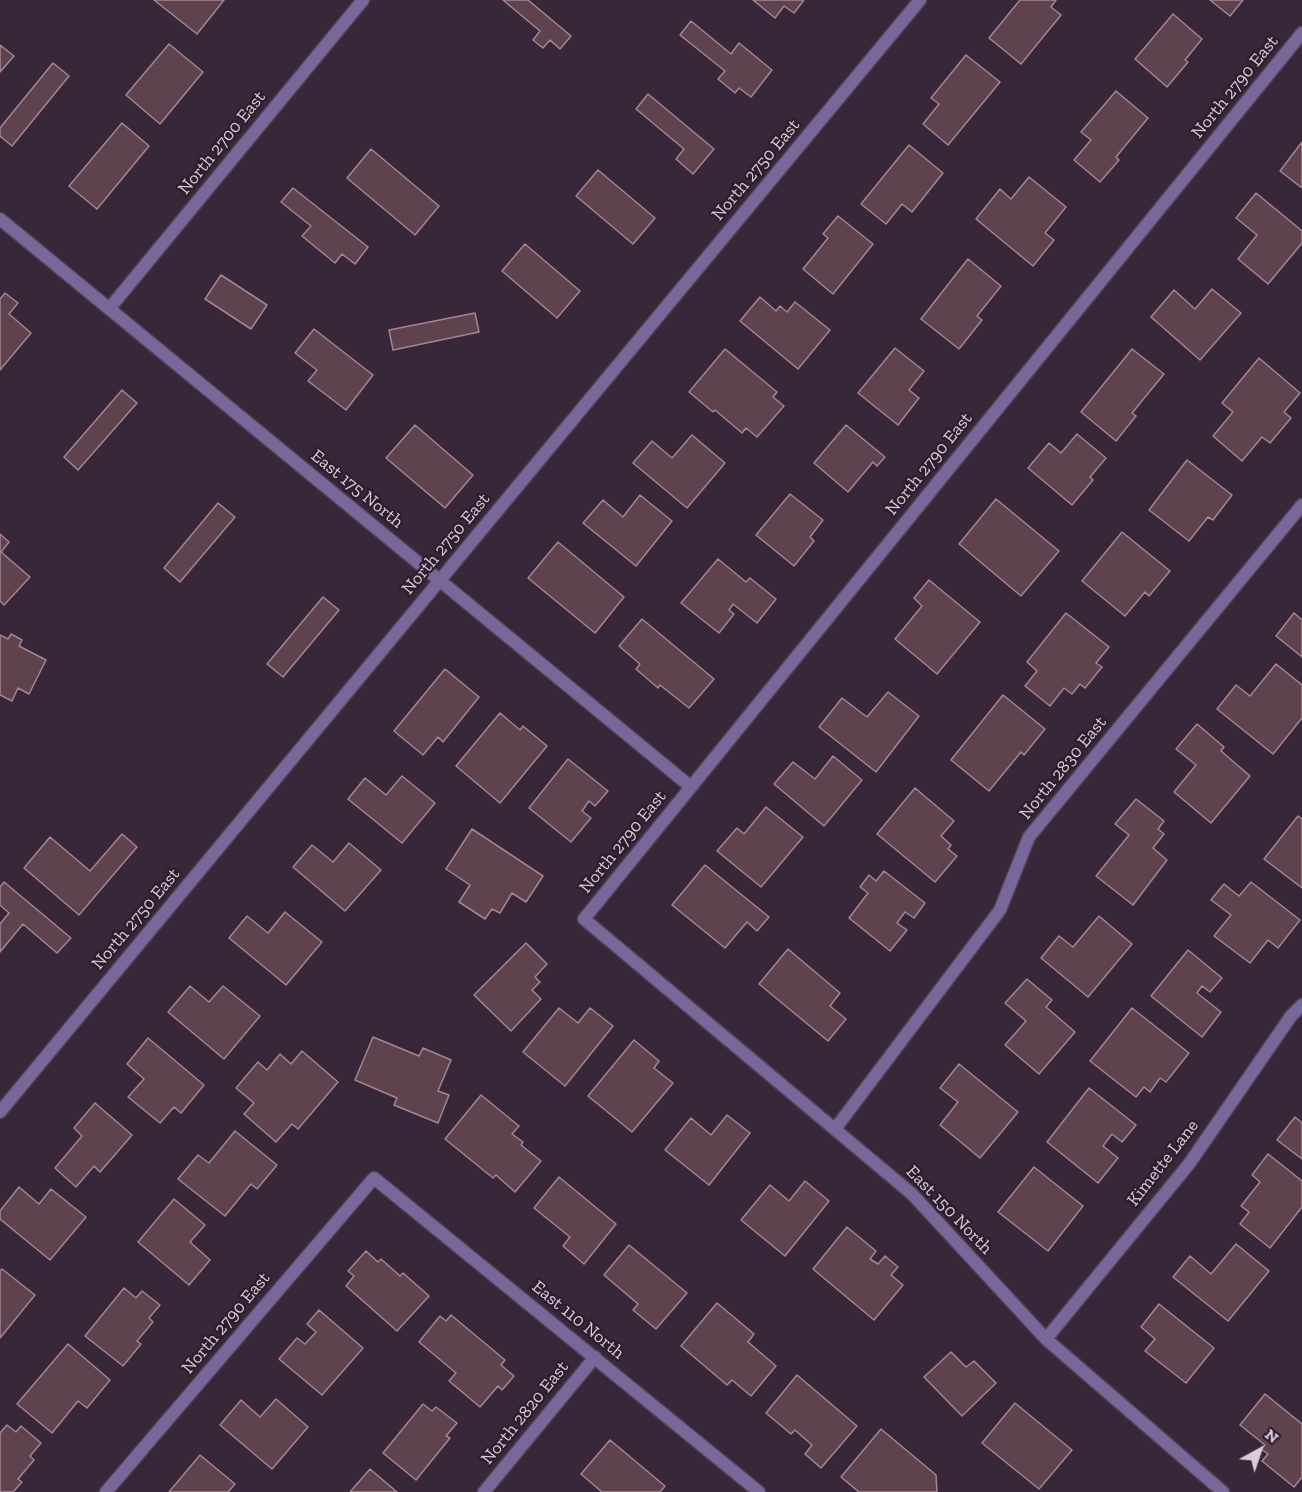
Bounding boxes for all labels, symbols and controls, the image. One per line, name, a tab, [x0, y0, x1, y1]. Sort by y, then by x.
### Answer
street label: North 2790 East	[1187, 31, 1283, 143]
street label: North 2700 East	[174, 87, 270, 199]
street label: North 2750 East	[707, 115, 805, 225]
street label: North 2790 East	[881, 408, 977, 520]
street label: East 175 North	[306, 445, 408, 533]
street label: North 2750 East	[397, 489, 495, 599]
street label: North 2830 East	[1015, 712, 1111, 824]
street label: North 2790 East	[575, 786, 671, 898]
street label: North 2750 East	[87, 864, 185, 974]
street label: Kimette Lane	[1123, 1115, 1203, 1211]
street label: East 150 North	[901, 1161, 997, 1259]
street label: North 2790 East	[177, 1268, 275, 1378]
street label: East 110 North	[527, 1276, 629, 1364]
street label: North 2820 East	[477, 1357, 573, 1469]
north arrow	[1230, 1420, 1290, 1480]
text: N	[1261, 1425, 1283, 1447]

